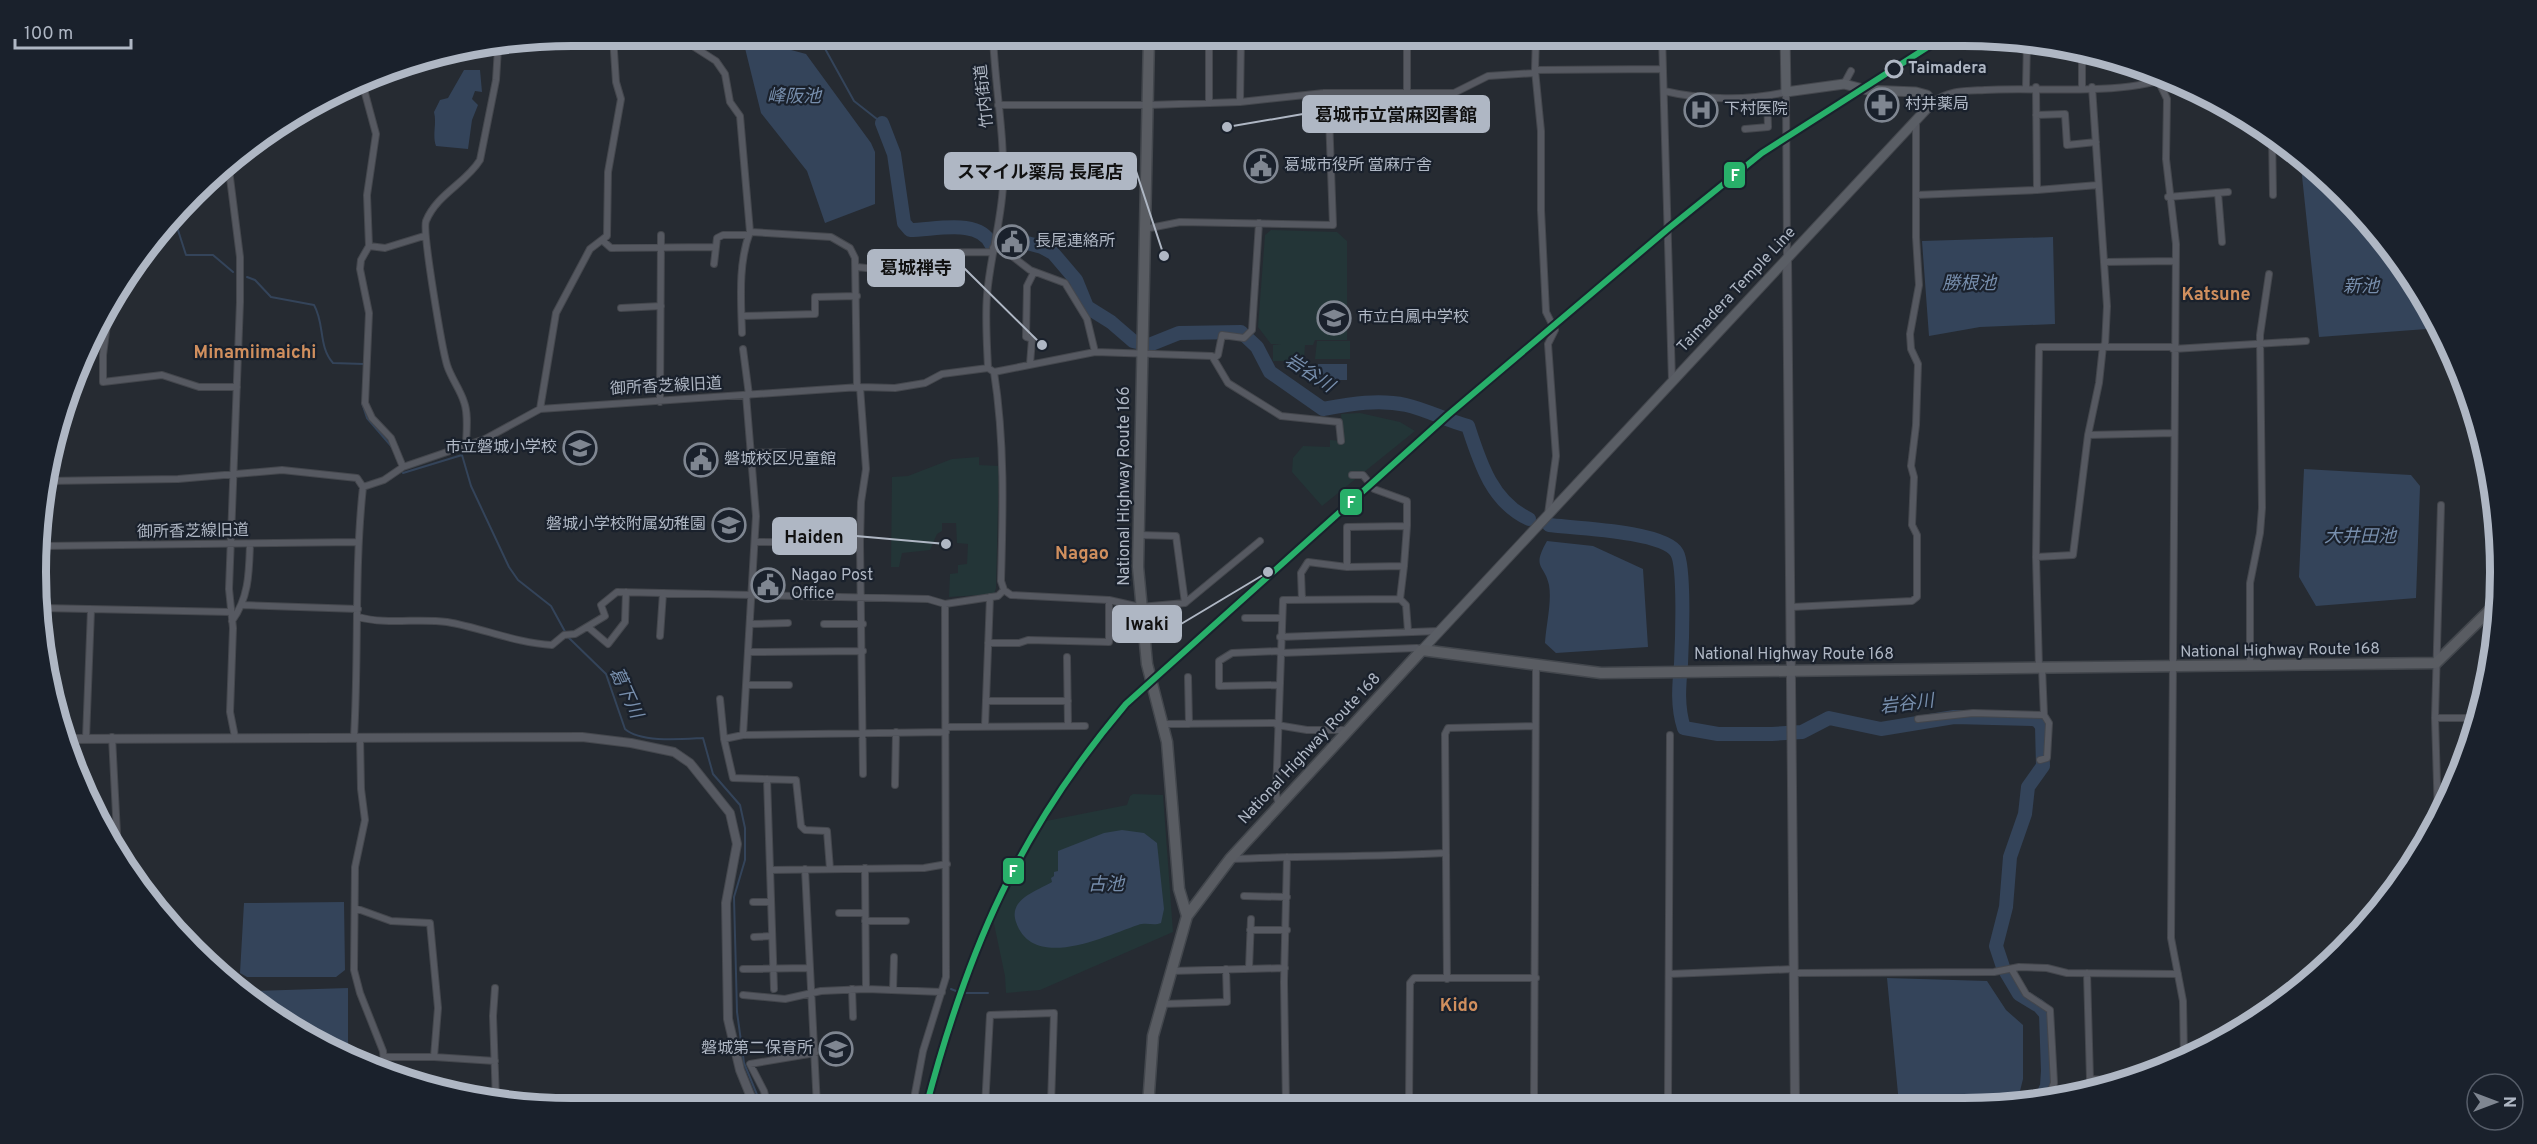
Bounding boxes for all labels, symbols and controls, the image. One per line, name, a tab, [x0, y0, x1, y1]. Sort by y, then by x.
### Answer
scale bar	[15, 12, 130, 50]
text: 100 m	[24, 23, 73, 46]
place label: Taimadera	[1908, 59, 1987, 79]
marker: Taimadera	[1885, 60, 1903, 78]
street label: 竹内街道	[972, 63, 998, 129]
water label: 峰阪池	[767, 86, 823, 109]
pharmacy icon: 村井薬局	[1864, 87, 1900, 123]
hospital icon: 下村医院	[1683, 92, 1719, 128]
place label: 村井薬局	[1905, 95, 1969, 115]
callout: 葛城市立當麻図書館	[1303, 96, 1489, 132]
place label: 下村医院	[1724, 100, 1788, 120]
text: 葛城市立當麻図書館	[1315, 105, 1477, 128]
public building icon: 葛城市役所 當麻庁舎	[1243, 148, 1279, 184]
callout: スマイル薬局 長尾店	[945, 153, 1136, 189]
place label: 葛城市役所 當麻庁舎	[1284, 156, 1432, 176]
line badge: F	[1723, 161, 1746, 189]
text: スマイル薬局 長尾店	[957, 162, 1123, 185]
text: F	[1730, 167, 1740, 187]
street label: Taimadera Temple Line	[1673, 223, 1801, 357]
public building icon: 長尾連絡所	[994, 224, 1030, 260]
place label: 長尾連絡所	[1035, 232, 1115, 252]
callout: 葛城禅寺	[868, 250, 964, 286]
text: 葛城禅寺	[880, 258, 952, 281]
water label: 勝根池	[1942, 273, 1998, 296]
water label: 新池	[2343, 276, 2381, 299]
district label: Katsune	[2181, 284, 2251, 307]
school or university icon: 市立白鳳中学校	[1316, 300, 1352, 336]
place label: 市立白鳳中学校	[1357, 308, 1469, 328]
district label: Minamiimaichi	[194, 342, 316, 365]
water label: 岩谷川	[1280, 350, 1340, 399]
street label: 御所香芝線旧道	[610, 374, 722, 400]
street label: National Highway Route 166	[1115, 386, 1135, 586]
school or university icon: 市立磐城小学校	[562, 430, 598, 466]
place label: 市立磐城小学校	[445, 438, 557, 458]
public building icon: 磐城校区児童館	[683, 442, 719, 478]
place label: 磐城校区児童館	[724, 450, 836, 470]
line badge: F	[1339, 488, 1363, 516]
text: F	[1346, 494, 1356, 514]
school or university icon: 磐城小学校附属幼稚園	[711, 507, 747, 543]
place label: 磐城小学校附属幼稚園	[546, 515, 706, 535]
callout: Haiden	[773, 518, 856, 554]
street label: 御所香芝線旧道	[137, 521, 249, 543]
water label: 大井田池	[2324, 526, 2398, 549]
text: Haiden	[784, 527, 844, 550]
district label: Nagao	[1055, 543, 1109, 566]
place label: Nagao Post Office	[791, 566, 873, 604]
public building icon: Nagao Post Office	[750, 567, 786, 603]
callout: Iwaki	[1113, 606, 1181, 642]
text: Iwaki	[1125, 614, 1169, 637]
street label: National Highway Route 168	[2180, 639, 2380, 663]
street label: National Highway Route 168	[1694, 645, 1894, 665]
water label: 葛下川	[603, 664, 648, 724]
street label: National Highway Route 168	[1235, 669, 1385, 829]
water label: 岩谷川	[1879, 690, 1937, 720]
line badge: F	[1002, 857, 1025, 885]
text: F	[1008, 863, 1018, 883]
water label: 古池	[1088, 874, 1126, 897]
district label: Kido	[1440, 995, 1478, 1018]
school or university icon: 磐城第二保育所	[818, 1031, 854, 1067]
place label: 磐城第二保育所	[701, 1039, 813, 1059]
north arrow	[2465, 1072, 2525, 1132]
text: N	[2498, 1096, 2518, 1108]

